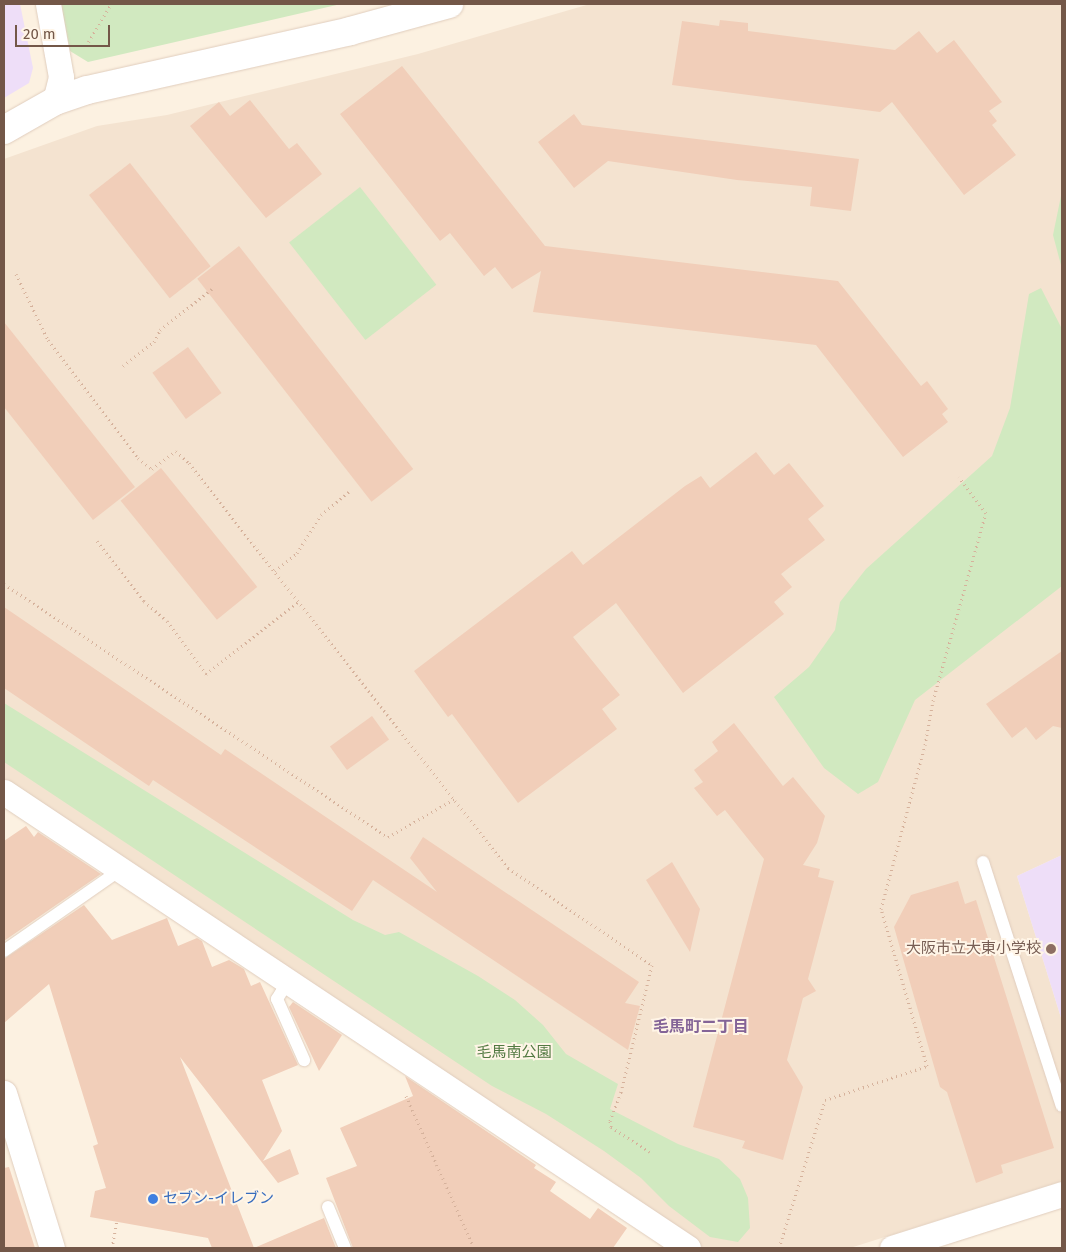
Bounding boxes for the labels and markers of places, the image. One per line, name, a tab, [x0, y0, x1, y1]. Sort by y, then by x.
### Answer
place label: 大阪市立大東小学校	[906, 940, 1041, 958]
marker: 大阪市立大東小学校	[1045, 943, 1057, 955]
place label: セブン-イレブン	[163, 1190, 274, 1208]
marker: セブン-イレブン	[147, 1193, 159, 1205]

